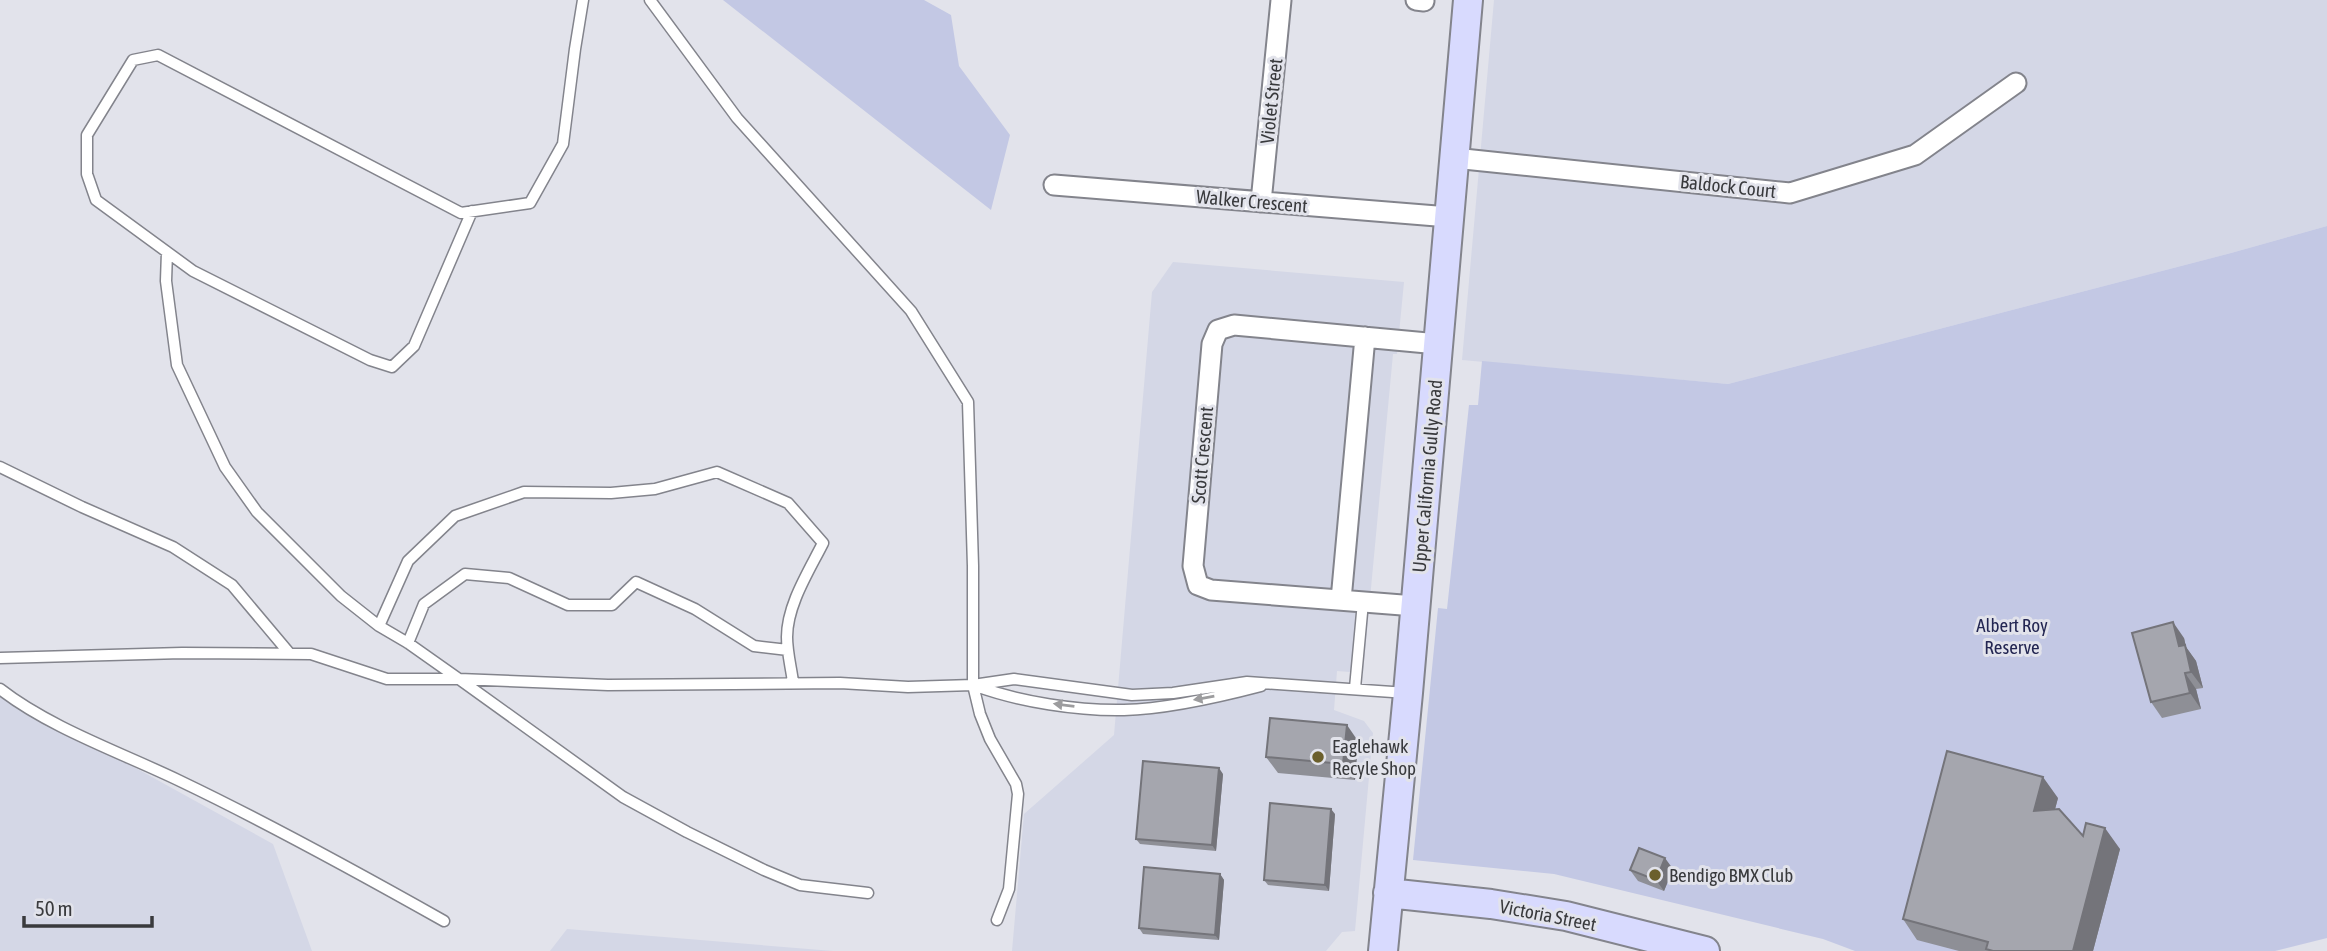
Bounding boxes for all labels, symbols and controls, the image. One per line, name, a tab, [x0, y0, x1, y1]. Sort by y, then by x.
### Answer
street label: Violet Street	[1256, 57, 1286, 145]
street label: Baldock Court	[1679, 170, 1777, 202]
street label: Walker Crescent	[1195, 185, 1309, 217]
street label: Upper California Gully Road	[1408, 379, 1446, 573]
street label: Scott Crescent	[1187, 406, 1217, 504]
park label: Albert Roy Reserve	[1976, 614, 2048, 658]
one-way arrow	[1193, 693, 1215, 704]
one-way arrow	[1053, 699, 1075, 710]
place label: Eaglehawk Recyle Shop	[1332, 735, 1416, 779]
marker: Eaglehawk Recyle Shop	[1310, 749, 1326, 765]
place label: Bendigo BMX Club	[1669, 864, 1793, 886]
marker: Bendigo BMX Club	[1647, 867, 1663, 883]
scale bar	[24, 884, 152, 928]
street label: Victoria Street	[1498, 895, 1598, 935]
text: 50 m	[35, 896, 73, 920]

